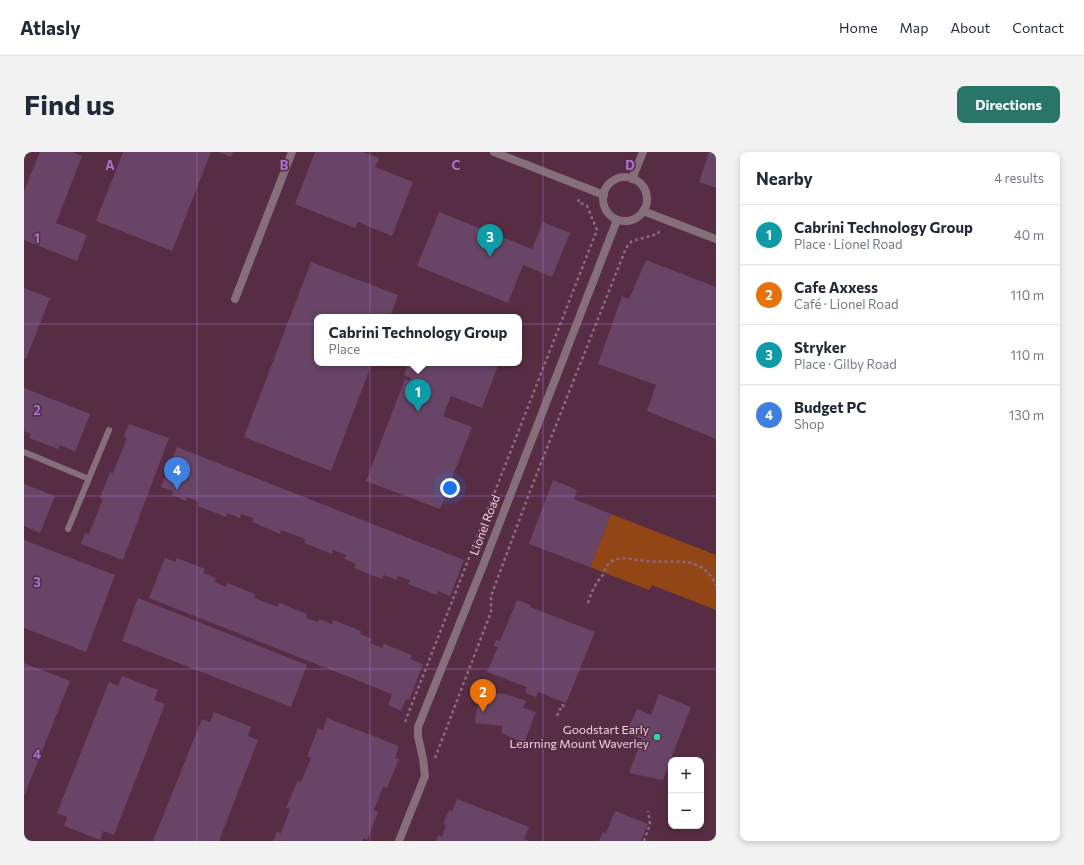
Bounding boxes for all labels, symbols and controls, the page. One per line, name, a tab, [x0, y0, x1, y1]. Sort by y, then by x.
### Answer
text: Atlasly	[20, 16, 81, 39]
text: Home	[839, 19, 878, 36]
text: Map	[900, 19, 928, 36]
text: About	[950, 19, 990, 36]
text: Contact	[1012, 19, 1064, 36]
button: Directions	[957, 86, 1060, 123]
text: Find us	[24, 87, 115, 121]
text: A	[105, 157, 115, 173]
text: B	[280, 157, 289, 173]
text: C	[452, 157, 461, 173]
text: D	[625, 157, 635, 173]
text: Nearby	[756, 168, 813, 189]
text: 4 results	[994, 170, 1044, 186]
text: Cabrini Technology Group	[794, 218, 973, 236]
pin: 3	[477, 224, 503, 257]
text: 1	[766, 227, 772, 243]
text: 40 m	[1014, 227, 1044, 243]
text: 1	[34, 230, 40, 246]
text: Place · Lionel Road	[794, 236, 903, 252]
text: Cafe Axxess	[794, 278, 878, 296]
text: 2	[765, 287, 773, 303]
text: 110 m	[1011, 287, 1044, 303]
text: Café · Lionel Road	[794, 296, 898, 312]
popup	[314, 314, 522, 366]
text: Cabrini Technology Group	[329, 323, 507, 341]
text: Stryker	[794, 338, 846, 356]
text: Place	[329, 341, 360, 357]
text: 3	[765, 347, 773, 363]
text: 110 m	[1011, 347, 1044, 363]
text: Place · Gilby Road	[794, 356, 897, 372]
pin: 1	[405, 379, 431, 412]
text: Budget PC	[794, 398, 866, 416]
text: 2	[33, 402, 41, 418]
text: 4	[765, 407, 773, 423]
text: 130 m	[1009, 407, 1044, 423]
text: Shop	[794, 416, 825, 432]
pin: 4	[164, 457, 190, 490]
your location	[440, 478, 460, 498]
street label: Lionel Road	[466, 492, 502, 557]
text: 3	[33, 574, 41, 590]
pin: 2	[470, 679, 496, 712]
place label: Goodstart Early Learning Mount Waverley	[509, 722, 649, 750]
marker: Goodstart Early Learning Mount Waverley	[652, 732, 662, 742]
text: 4	[33, 746, 41, 762]
map controls	[668, 757, 704, 829]
button: +	[668, 757, 704, 793]
button: −	[668, 793, 704, 829]

